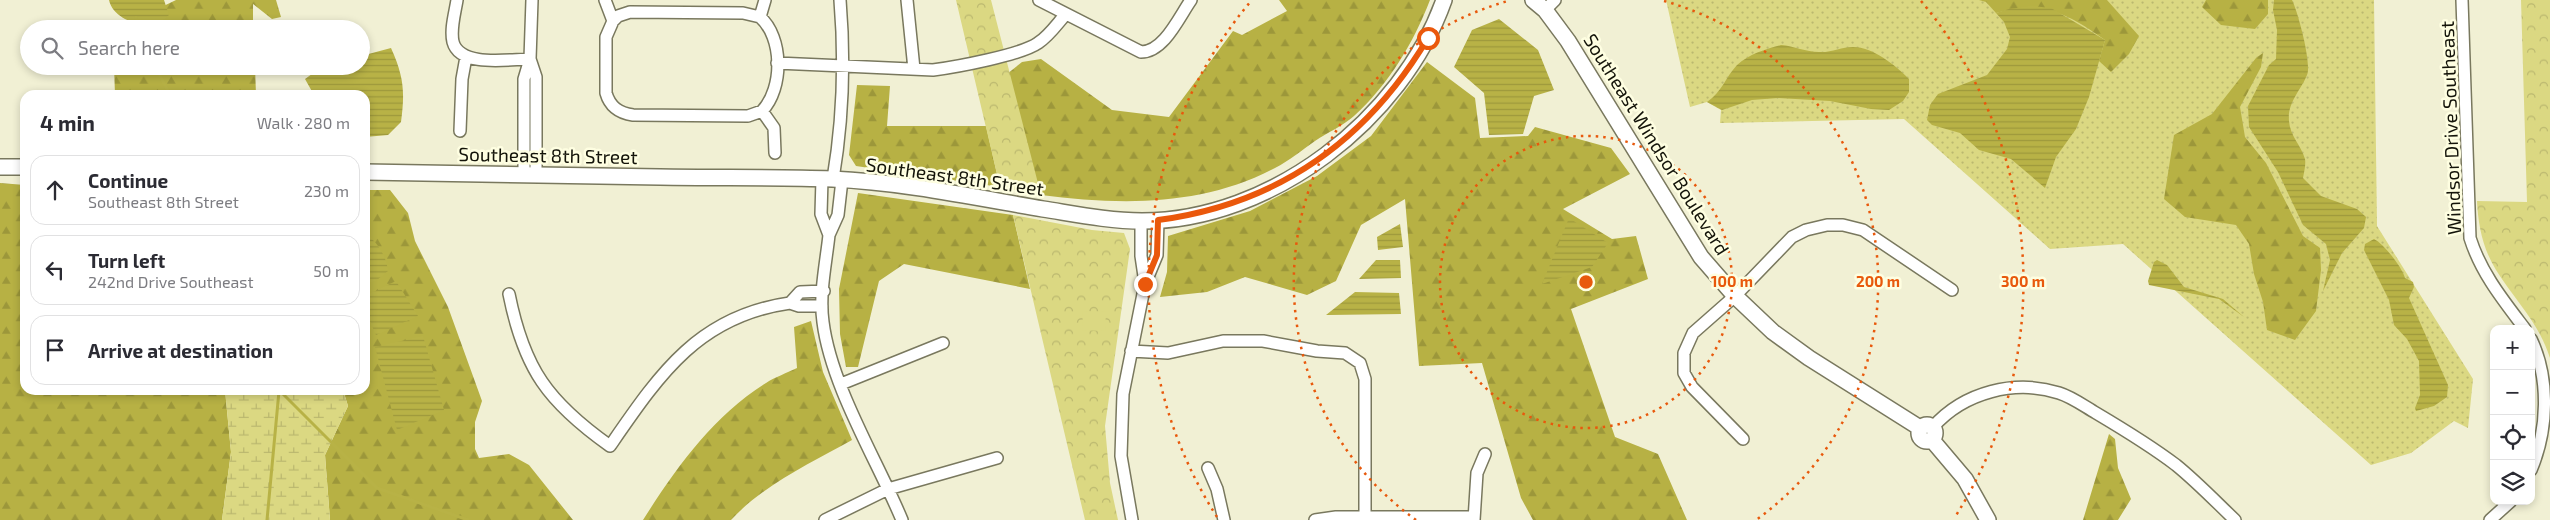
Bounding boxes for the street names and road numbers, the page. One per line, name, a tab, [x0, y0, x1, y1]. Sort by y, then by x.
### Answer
street label: Windsor Drive Southeast	[2435, 21, 2465, 235]
street label: Southeast Windsor Boulevard	[1579, 29, 1735, 259]
street label: Southeast 8th Street	[458, 142, 638, 168]
street label: Southeast 8th Street	[865, 152, 1045, 200]

